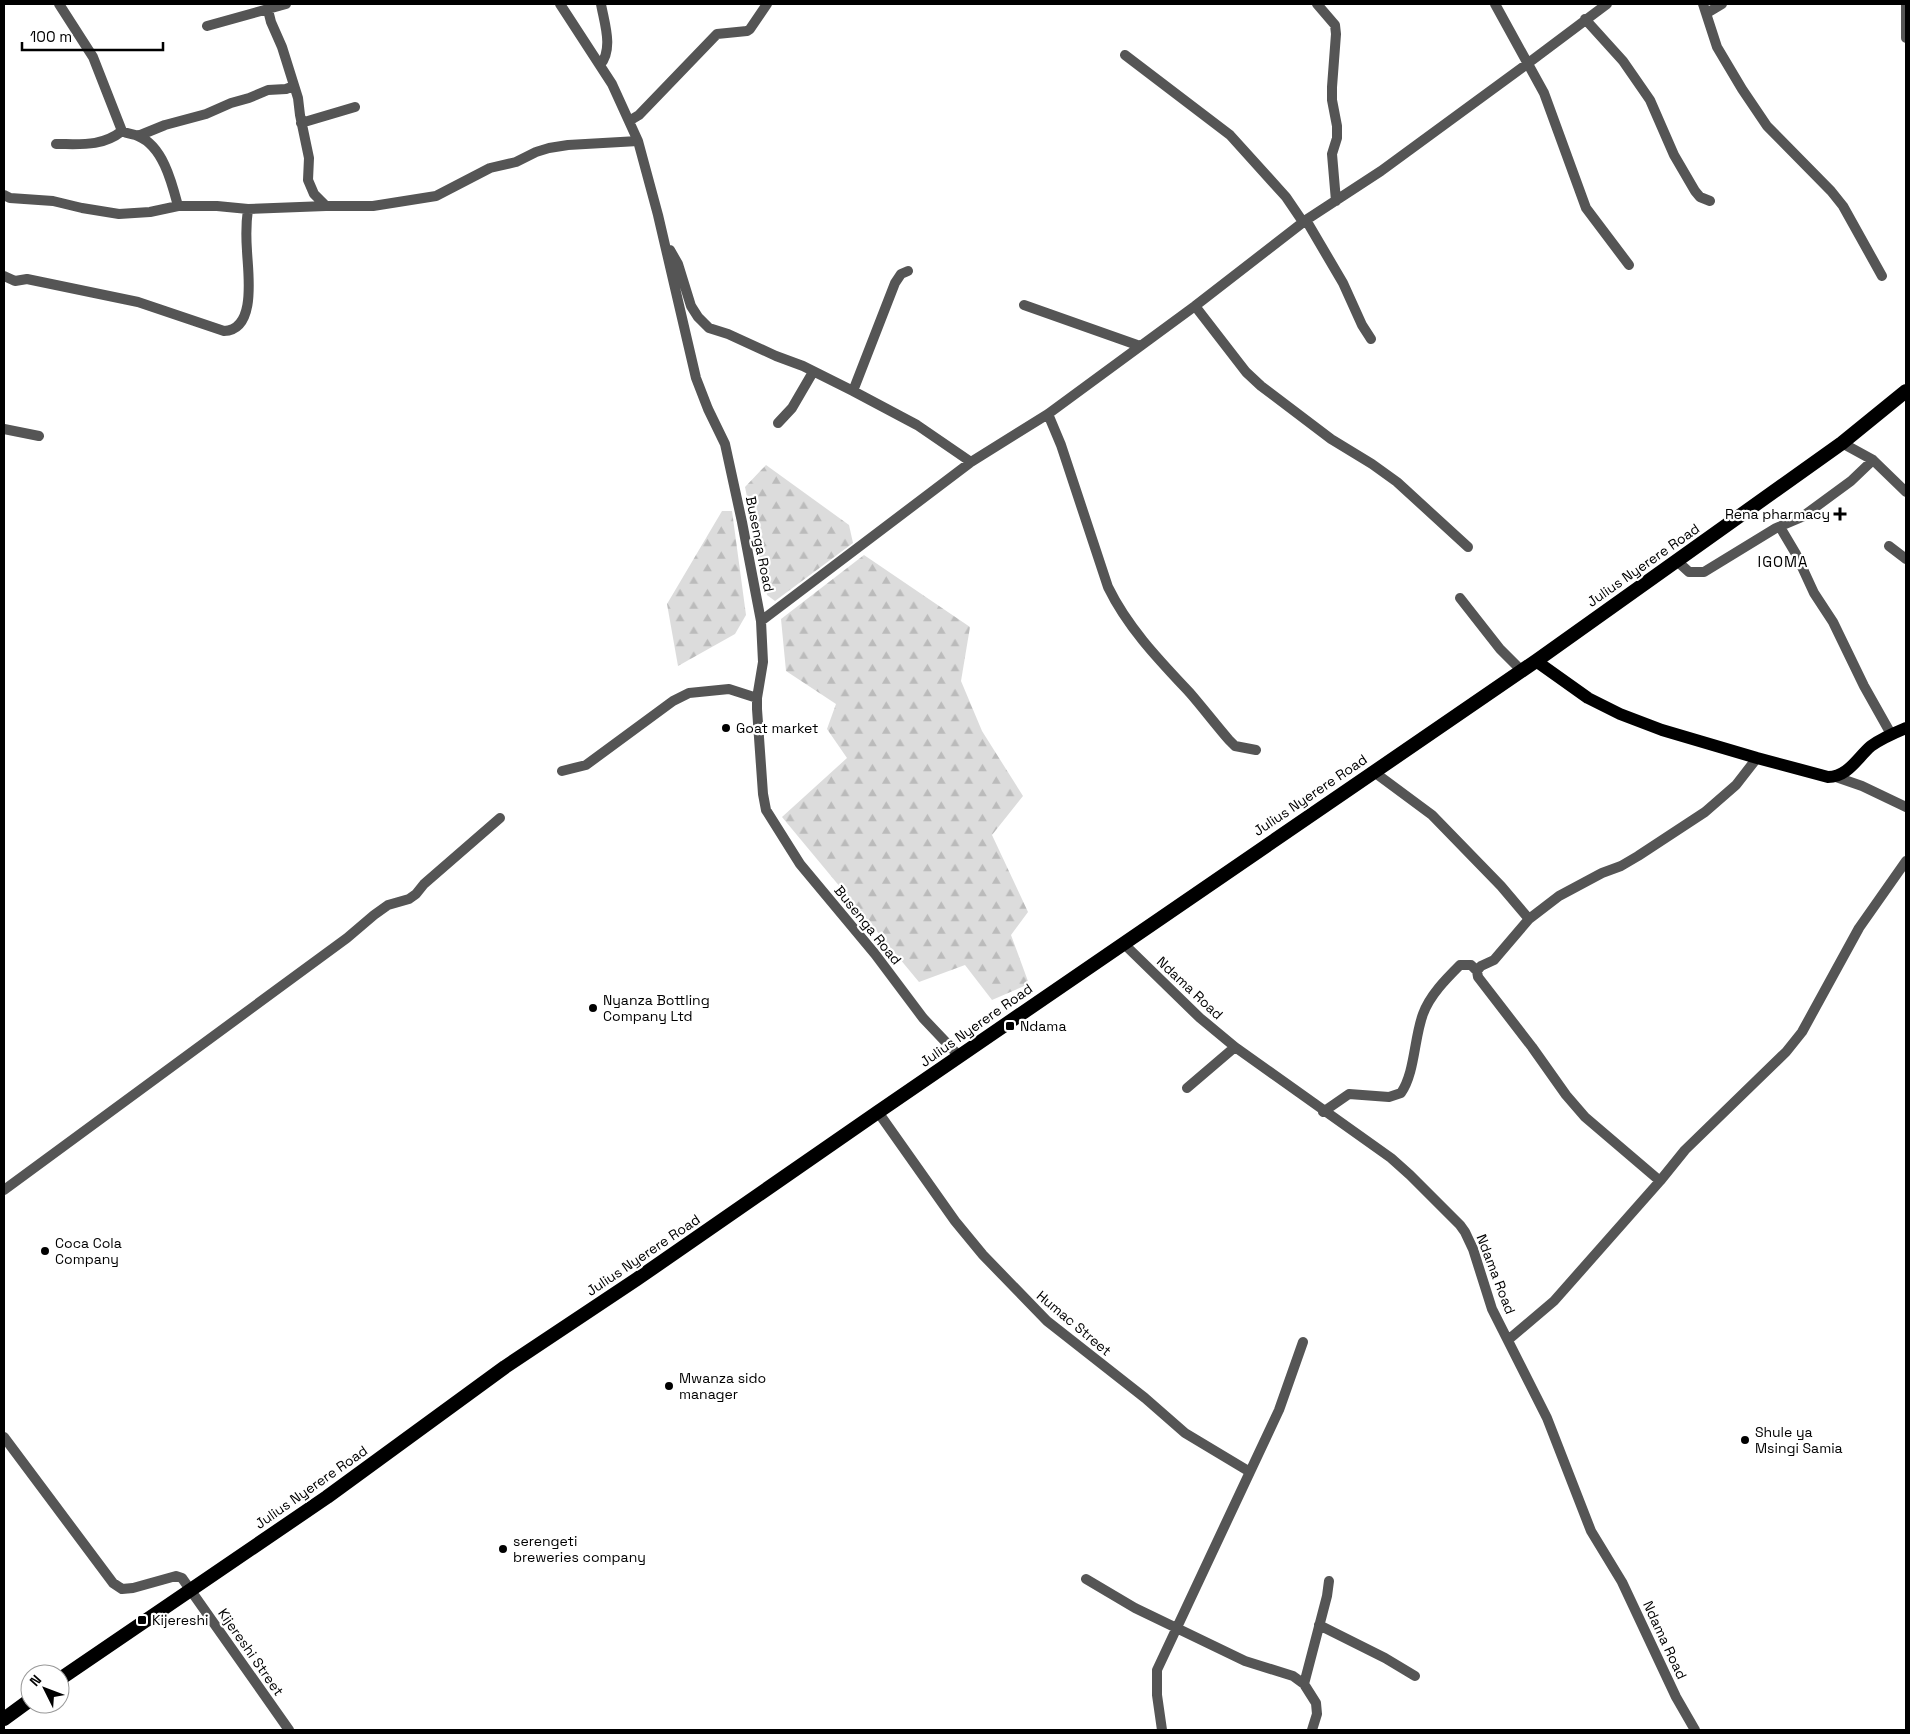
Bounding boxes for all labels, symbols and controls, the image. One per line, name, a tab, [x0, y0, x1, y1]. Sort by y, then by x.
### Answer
scale bar	[22, 20, 164, 52]
text: 100 m	[30, 27, 72, 46]
street label: Busenga Road	[742, 495, 778, 593]
place label: Rena pharmacy	[1725, 505, 1830, 523]
marker: Rena pharmacy	[1834, 508, 1846, 520]
street label: Julius Nyerere Road	[1583, 519, 1703, 611]
district label: IGOMA	[1757, 552, 1809, 571]
place label: Goat market	[736, 719, 819, 737]
marker: Goat market	[720, 722, 732, 734]
street label: Julius Nyerere Road	[1250, 750, 1370, 840]
street label: Busenga Road	[830, 882, 906, 968]
street label: Ndama Road	[1153, 953, 1227, 1023]
street label: Julius Nyerere Road	[916, 979, 1036, 1071]
place label: Nyanza Bottling Company Ltd	[603, 991, 710, 1025]
marker: Nyanza Bottling Company Ltd	[587, 1002, 599, 1014]
place label: Ndama	[1020, 1017, 1066, 1035]
marker: Ndama	[1004, 1020, 1016, 1032]
street label: Julius Nyerere Road	[583, 1210, 703, 1300]
street label: Ndama Road	[1472, 1231, 1520, 1317]
place label: Coca Cola Company	[55, 1234, 122, 1268]
marker: Coca Cola Company	[39, 1245, 51, 1257]
street label: Humac Street	[1033, 1286, 1115, 1360]
place label: Mwanza sido manager	[679, 1369, 766, 1403]
marker: Mwanza sido manager	[663, 1380, 675, 1392]
place label: Shule ya Msingi Samia	[1755, 1423, 1843, 1457]
marker: Shule ya Msingi Samia	[1739, 1434, 1751, 1446]
street label: Julius Nyerere Road	[251, 1441, 371, 1533]
place label: serengeti breweries company	[513, 1532, 646, 1566]
marker: serengeti breweries company	[497, 1543, 509, 1555]
street label: Ndama Road	[1639, 1598, 1691, 1682]
street label: Kijereshi Street	[214, 1605, 288, 1699]
place label: Kijereshi	[152, 1611, 208, 1629]
marker: Kijereshi	[136, 1614, 148, 1626]
north arrow	[20, 1664, 70, 1714]
text: N	[26, 1671, 45, 1690]

